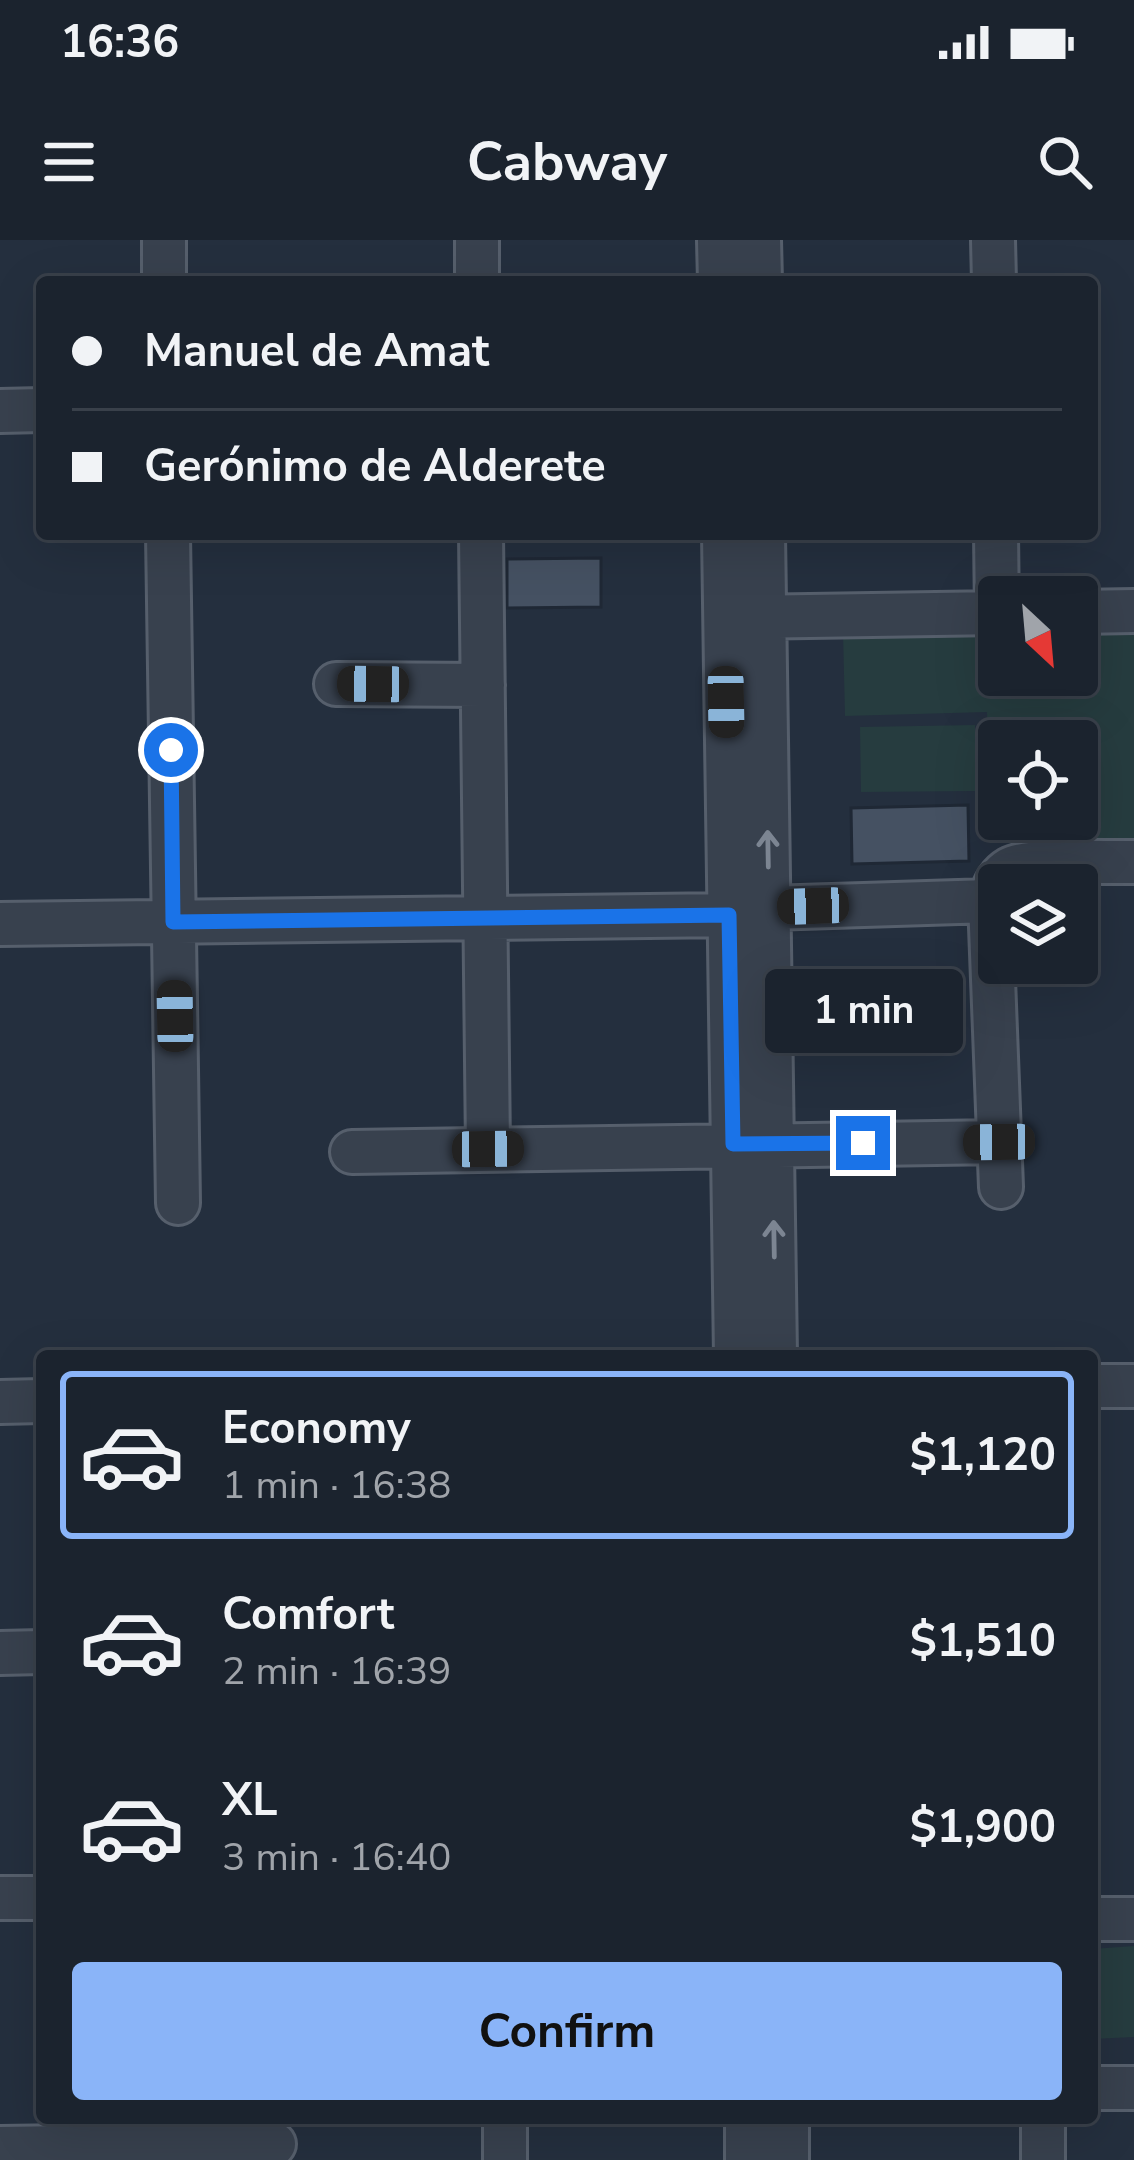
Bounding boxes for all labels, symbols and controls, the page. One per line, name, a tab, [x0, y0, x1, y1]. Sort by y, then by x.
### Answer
text: 16:36	[60, 12, 179, 73]
text: Cabway	[467, 125, 667, 199]
icon: menu	[36, 129, 102, 195]
icon: search	[1032, 129, 1098, 195]
text: Manuel de Amat	[144, 321, 489, 382]
text: Gerónimo de Alderete	[144, 436, 606, 497]
north arrow	[978, 576, 1098, 696]
map controls	[978, 576, 1098, 984]
car	[337, 665, 409, 703]
car	[707, 666, 745, 738]
button: locate	[978, 720, 1098, 840]
route start	[144, 723, 198, 777]
one-way arrow	[756, 830, 779, 869]
button: layers	[978, 864, 1098, 984]
car	[776, 887, 850, 925]
callout: 1 min	[764, 969, 962, 1053]
car	[156, 980, 194, 1052]
text: 1 min	[814, 984, 914, 1037]
route end	[836, 1116, 890, 1170]
car	[963, 1123, 1035, 1161]
car	[452, 1130, 524, 1168]
one-way arrow	[762, 1220, 785, 1259]
text: Economy	[222, 1398, 411, 1459]
icon: car	[78, 1401, 186, 1509]
text: $1,120	[910, 1425, 1056, 1486]
text: 1 min · 16:38	[222, 1459, 451, 1512]
text: Comfort	[222, 1584, 394, 1645]
icon: car	[78, 1587, 186, 1695]
text: $1,510	[910, 1611, 1056, 1672]
text: 2 min · 16:39	[222, 1645, 451, 1698]
text: XL	[222, 1770, 278, 1831]
icon: car	[78, 1773, 186, 1881]
text: $1,900	[910, 1797, 1056, 1858]
text: 3 min · 16:40	[222, 1831, 451, 1884]
button: Confirm	[72, 1962, 1062, 2100]

